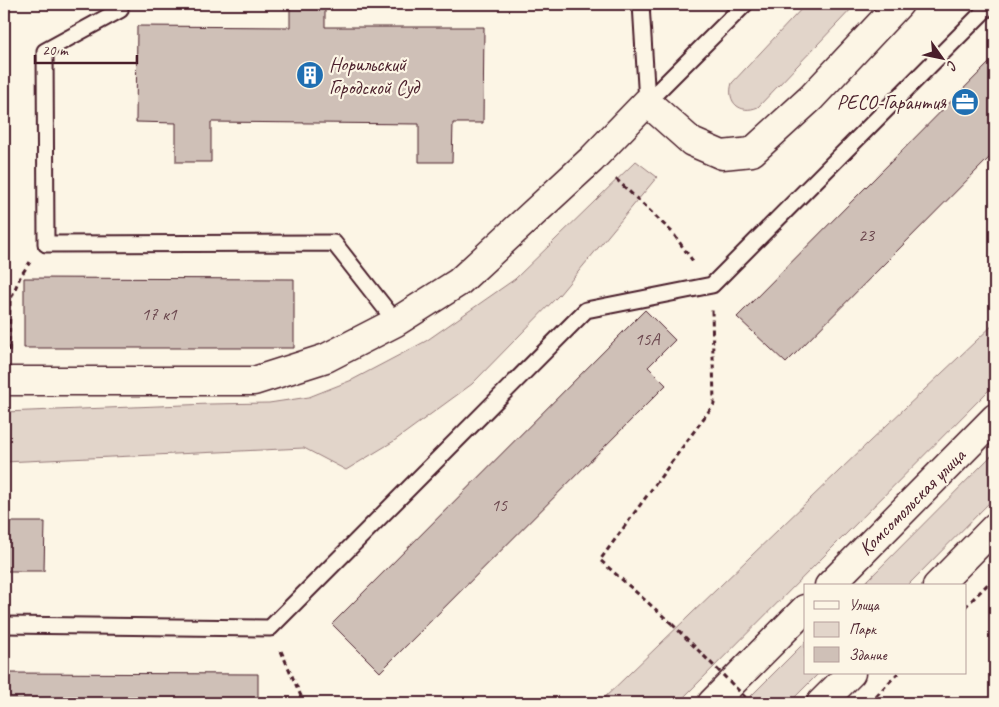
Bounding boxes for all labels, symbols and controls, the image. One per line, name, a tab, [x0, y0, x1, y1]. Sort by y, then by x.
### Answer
scale bar	[35, 32, 138, 64]
north arrow	[916, 32, 966, 82]
text: 20 m	[42, 41, 69, 60]
place label: Норильский Городской Суд	[329, 52, 421, 100]
text: С	[942, 57, 961, 74]
building icon: Норильский Городской Суд	[295, 60, 325, 90]
office icon: РЕСО-Гарантия	[950, 87, 980, 117]
place label: РЕСО-Гарантия	[837, 90, 947, 115]
house number: 23	[858, 224, 876, 246]
house number: 17 к1	[141, 303, 178, 325]
house number: 15А	[634, 328, 661, 350]
street label: Комсомольская улица	[853, 442, 972, 561]
house number: 15	[491, 494, 508, 516]
legend	[804, 584, 966, 674]
text: Улица	[849, 596, 880, 615]
text: Парк	[849, 620, 877, 639]
text: Здание	[849, 646, 888, 665]

